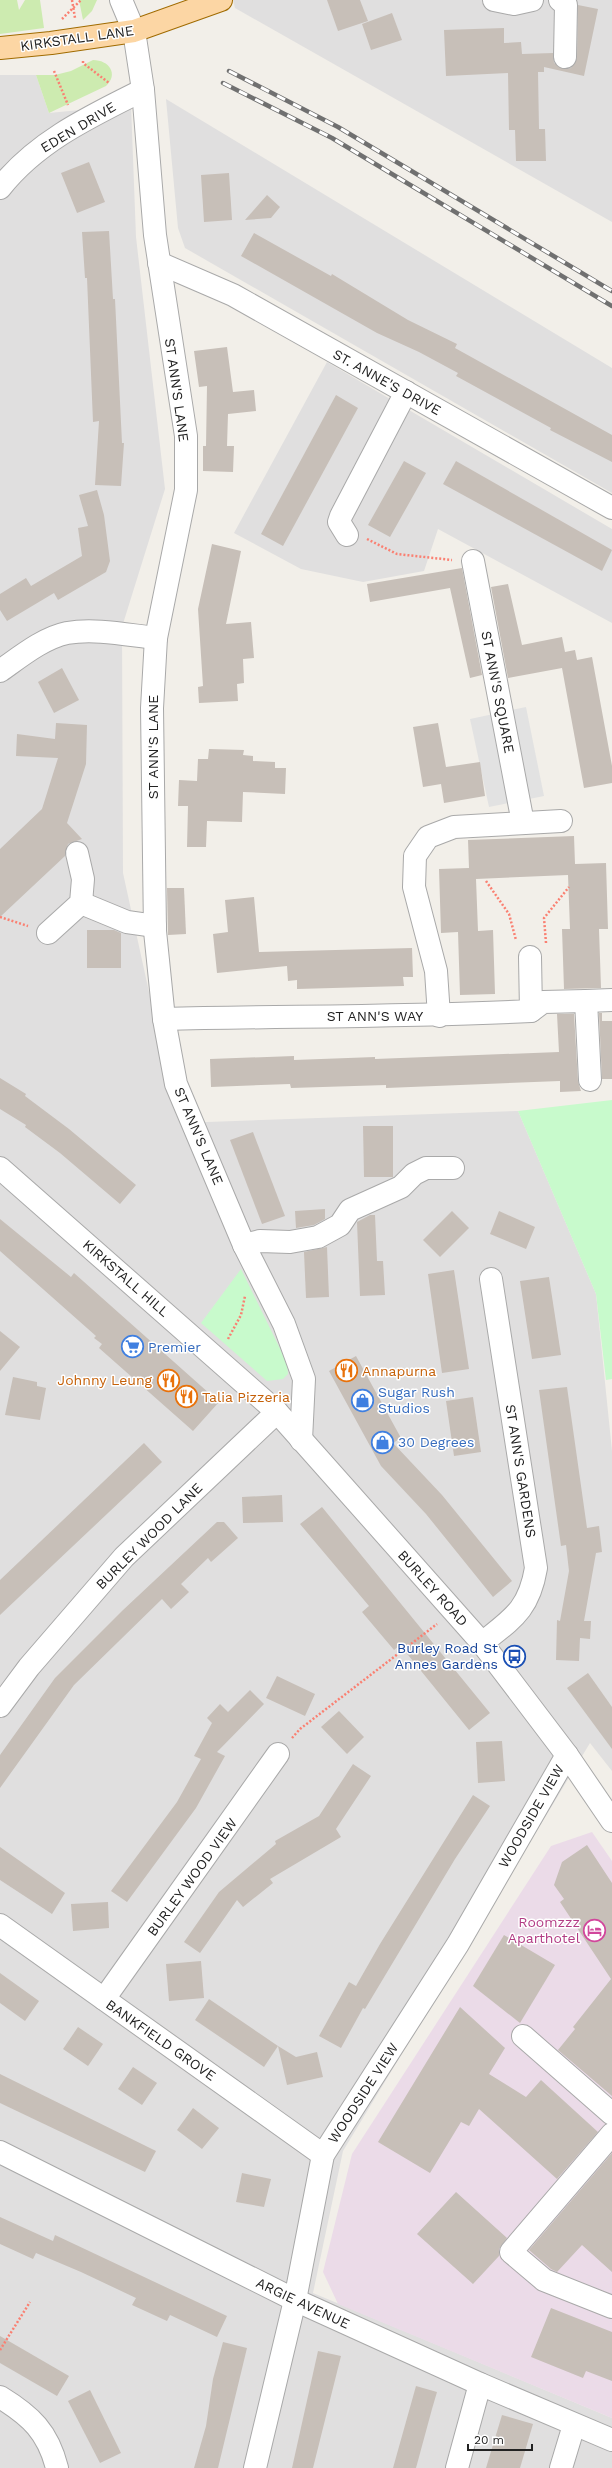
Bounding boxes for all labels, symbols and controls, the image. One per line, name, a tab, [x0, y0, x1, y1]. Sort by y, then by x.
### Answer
street label: KIRKSTALL LANE	[19, 22, 135, 54]
street label: EDEN DRIVE	[38, 98, 118, 156]
street label: ST ANN'S LANE	[162, 337, 192, 443]
street label: ST. ANNE'S DRIVE	[330, 346, 444, 418]
street label: ST ANN'S SQUARE	[478, 630, 518, 755]
street label: ST ANN'S LANE	[145, 695, 161, 799]
street label: ST ANN'S WAY	[327, 1008, 423, 1024]
street label: ST ANN'S LANE	[171, 1085, 227, 1187]
street label: KIRKSTALL HILL	[80, 1236, 172, 1320]
supermarket icon: Premier	[120, 1334, 146, 1360]
place label: Premier	[148, 1339, 201, 1355]
restaurant icon: Annapurna	[333, 1358, 359, 1384]
place label: Annapurna	[362, 1363, 436, 1379]
restaurant icon: Johnny Leung	[155, 1367, 181, 1393]
place label: Johnny Leung	[57, 1372, 153, 1388]
restaurant icon: Talia Pizzeria	[174, 1384, 200, 1410]
place label: Sugar Rush Studios	[378, 1384, 455, 1416]
shop icon: Sugar Rush Studios	[349, 1387, 375, 1413]
place label: Talia Pizzeria	[202, 1389, 290, 1405]
street label: ST ANN'S GARDENS	[503, 1403, 539, 1539]
shop icon: 30 Degrees	[370, 1429, 396, 1455]
place label: 30 Degrees	[398, 1434, 474, 1450]
street label: BURLEY WOOD LANE	[93, 1480, 205, 1592]
street label: BURLEY ROAD	[395, 1547, 471, 1629]
place label: Burley Road St Annes Gardens	[395, 1640, 498, 1672]
bus stop icon: Burley Road St Annes Gardens	[501, 1643, 527, 1669]
street label: WOODSIDE VIEW	[495, 1762, 567, 1870]
street label: BURLEY WOOD VIEW	[144, 1815, 240, 1939]
place label: Roomzzz Aparthotel	[508, 1914, 581, 1946]
hotel icon: Roomzzz Aparthotel	[582, 1917, 608, 1943]
street label: BANKFIELD GROVE	[103, 1996, 219, 2084]
street label: WOODSIDE VIEW	[325, 2040, 401, 2146]
street label: ARGIE AVENUE	[254, 2274, 352, 2332]
scale bar	[468, 2426, 532, 2452]
text: 20 m	[474, 2433, 504, 2447]

